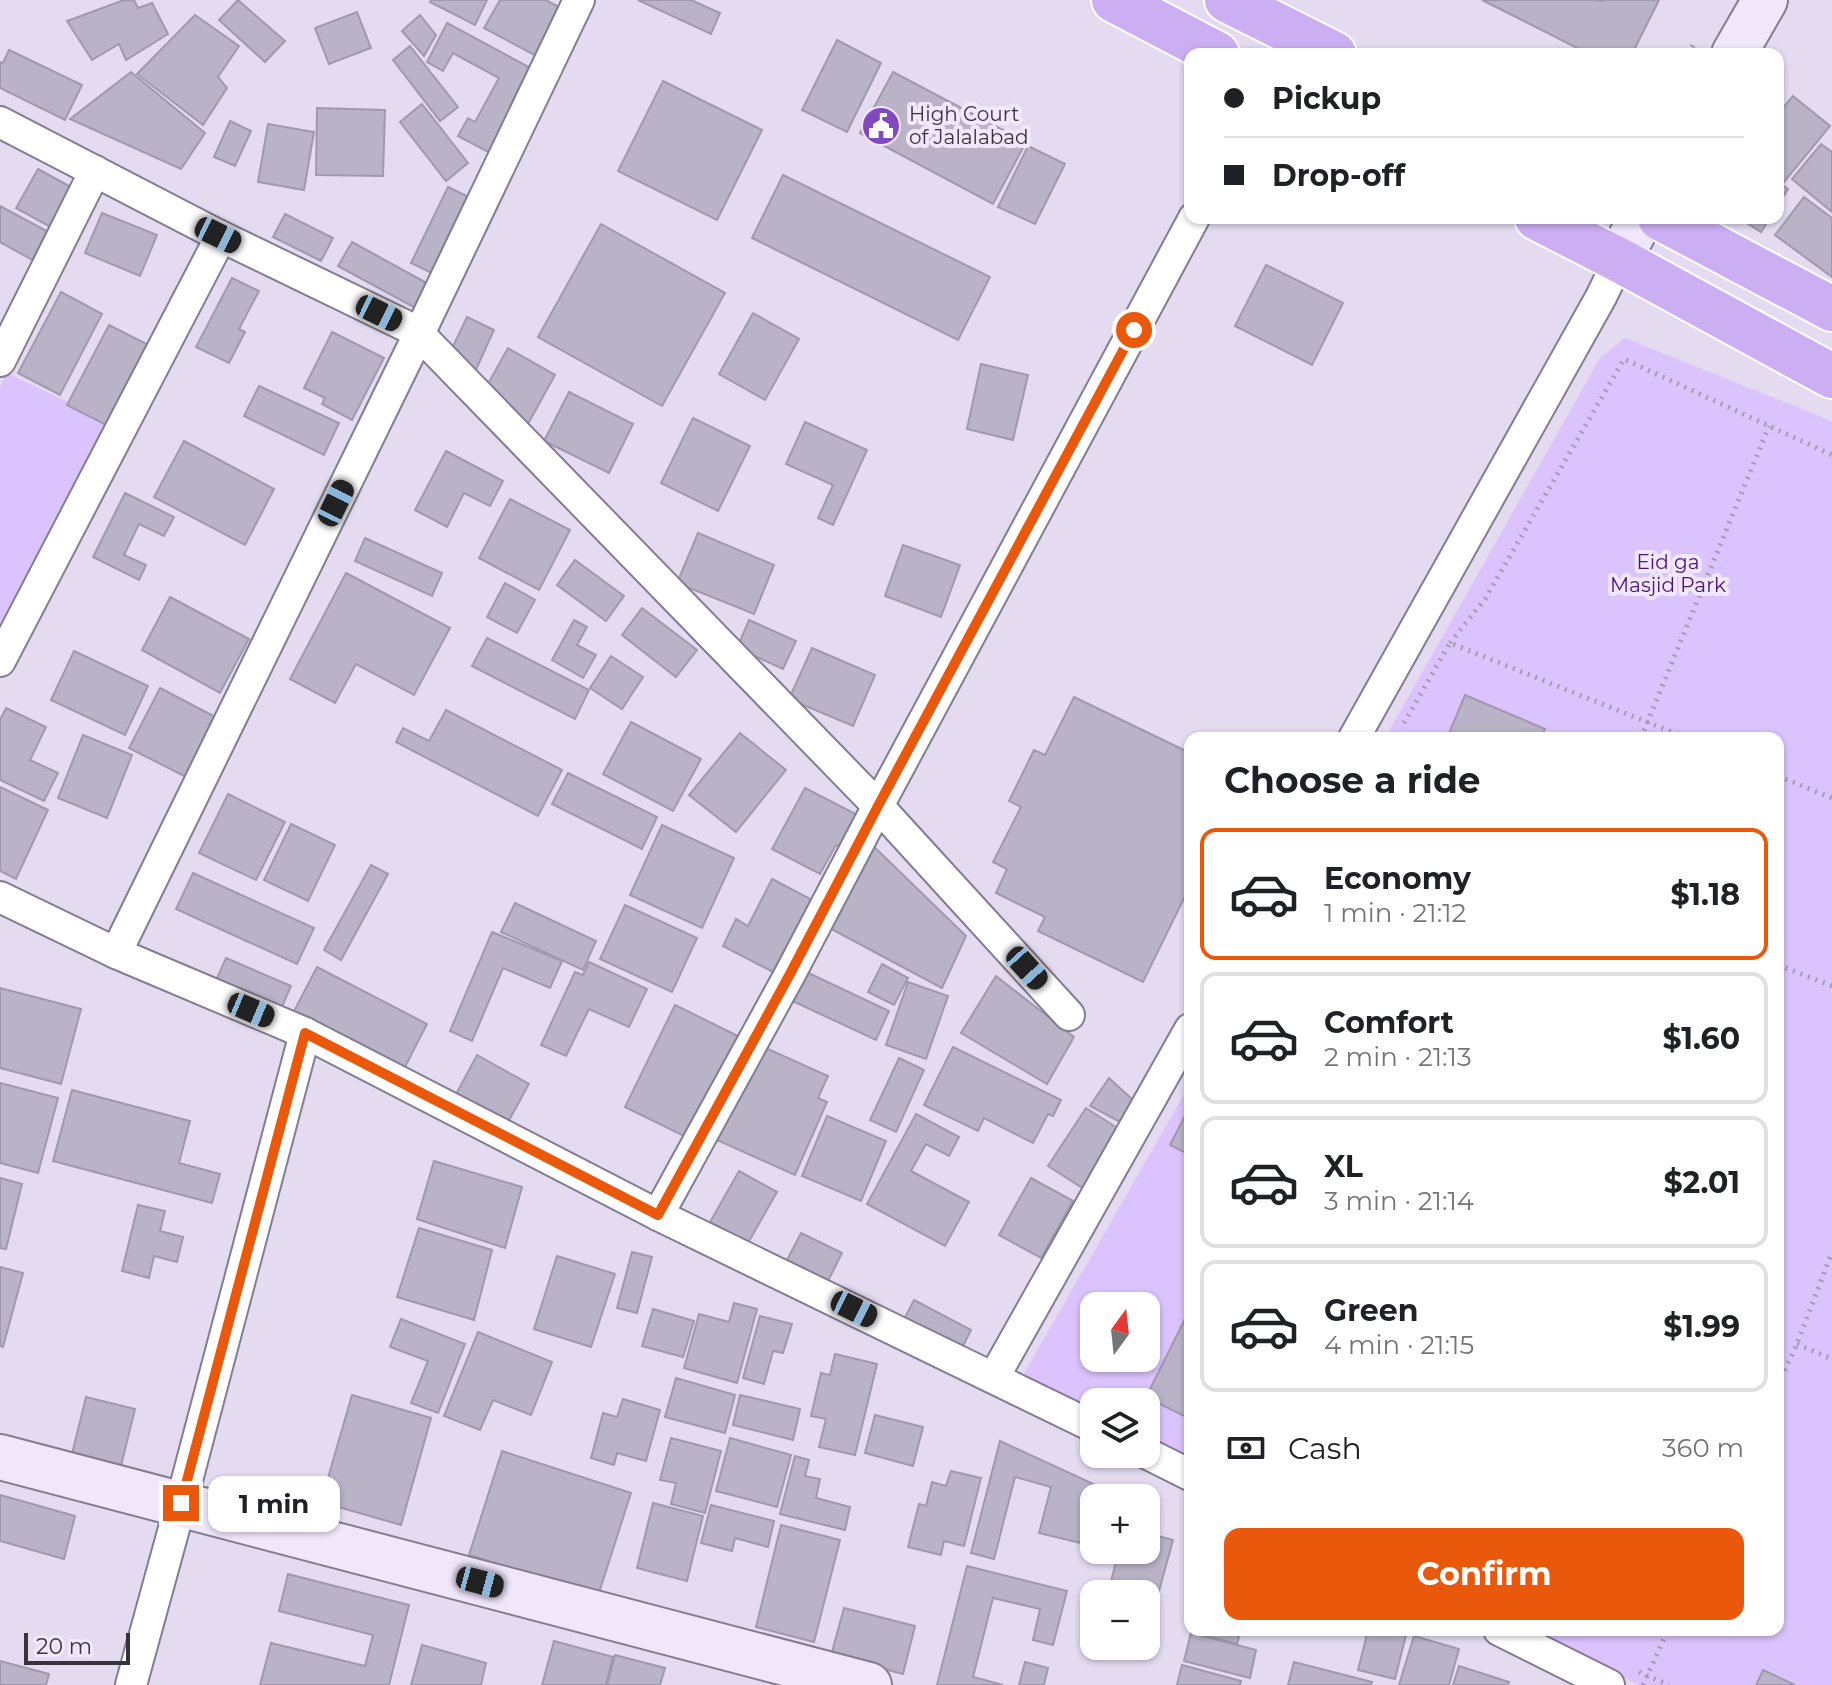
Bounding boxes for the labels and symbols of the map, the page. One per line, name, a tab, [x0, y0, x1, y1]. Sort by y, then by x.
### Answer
place label: High Court of Jalalabad	[909, 102, 1029, 149]
public building icon: High Court of Jalalabad	[860, 105, 902, 147]
car	[191, 214, 245, 256]
car	[352, 292, 406, 334]
route start	[1116, 312, 1152, 348]
car	[315, 476, 357, 530]
park label: Eid ga Masjid Park	[1610, 550, 1726, 597]
car	[1002, 942, 1052, 994]
car	[224, 990, 278, 1030]
car	[827, 1288, 881, 1330]
north arrow	[1080, 1292, 1160, 1372]
callout: 1 min	[209, 1475, 341, 1531]
route end	[163, 1485, 199, 1521]
car	[454, 1564, 506, 1600]
scale bar	[24, 1629, 130, 1665]

